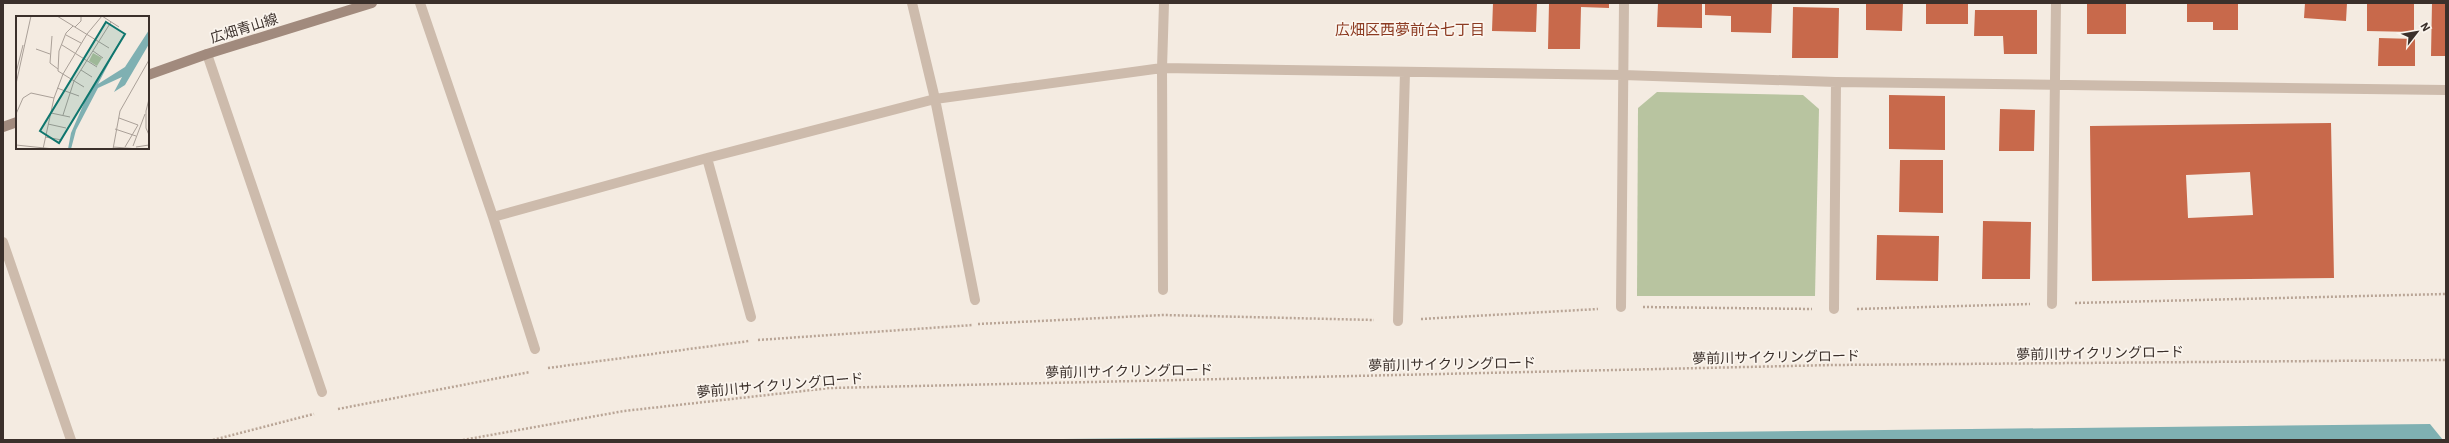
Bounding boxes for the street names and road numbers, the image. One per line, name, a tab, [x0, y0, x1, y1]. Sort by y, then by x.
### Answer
street label: 広畑青山線	[208, 9, 280, 47]
street label: 夢前川サイクリングロード	[2016, 343, 2184, 363]
street label: 夢前川サイクリングロード	[1692, 347, 1860, 367]
street label: 夢前川サイクリングロード	[1368, 354, 1536, 374]
street label: 夢前川サイクリングロード	[1045, 361, 1213, 381]
street label: 夢前川サイクリングロード	[696, 369, 864, 401]

